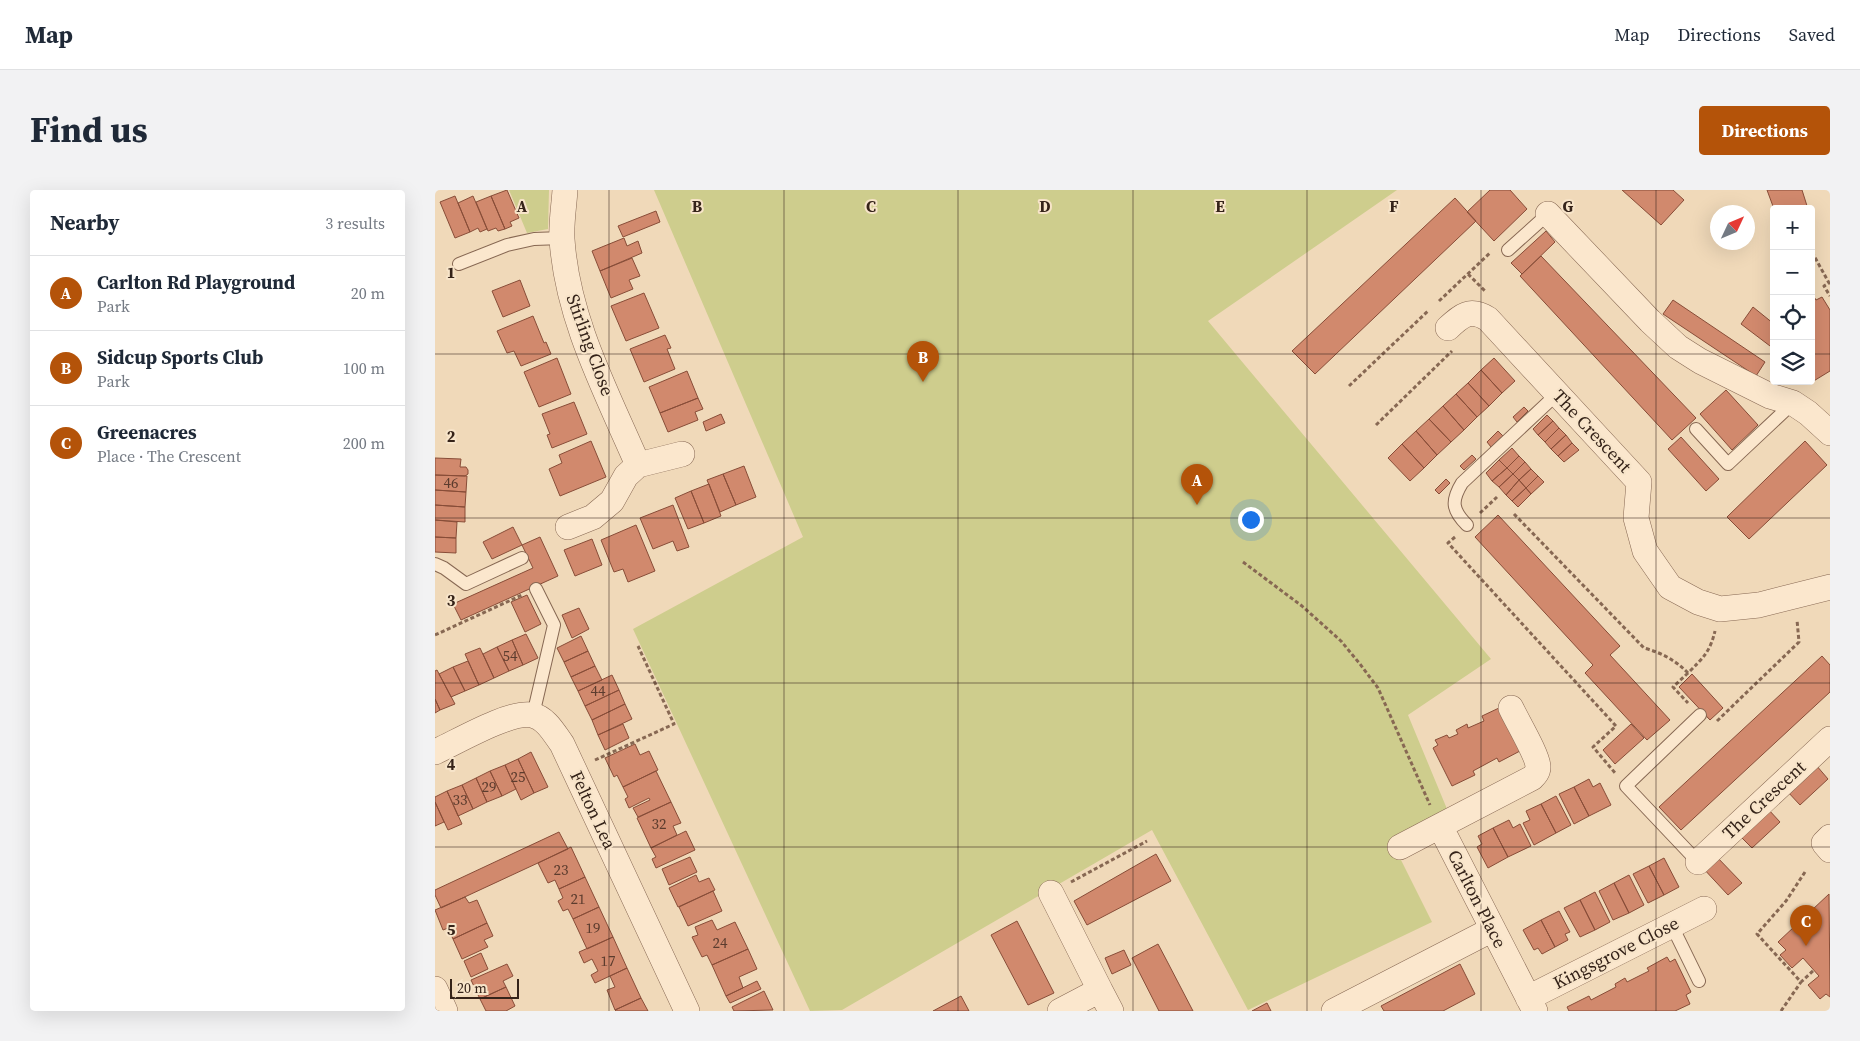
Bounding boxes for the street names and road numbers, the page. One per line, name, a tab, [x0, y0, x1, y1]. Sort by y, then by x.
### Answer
street label: Stirling Close	[561, 291, 620, 399]
street label: The Crescent	[1547, 384, 1638, 478]
street label: The Crescent	[1717, 754, 1811, 845]
street label: Felton Lea	[564, 767, 623, 854]
street label: Carlton Place	[1442, 845, 1513, 952]
street label: Kingsgrove Close	[1549, 910, 1683, 995]

